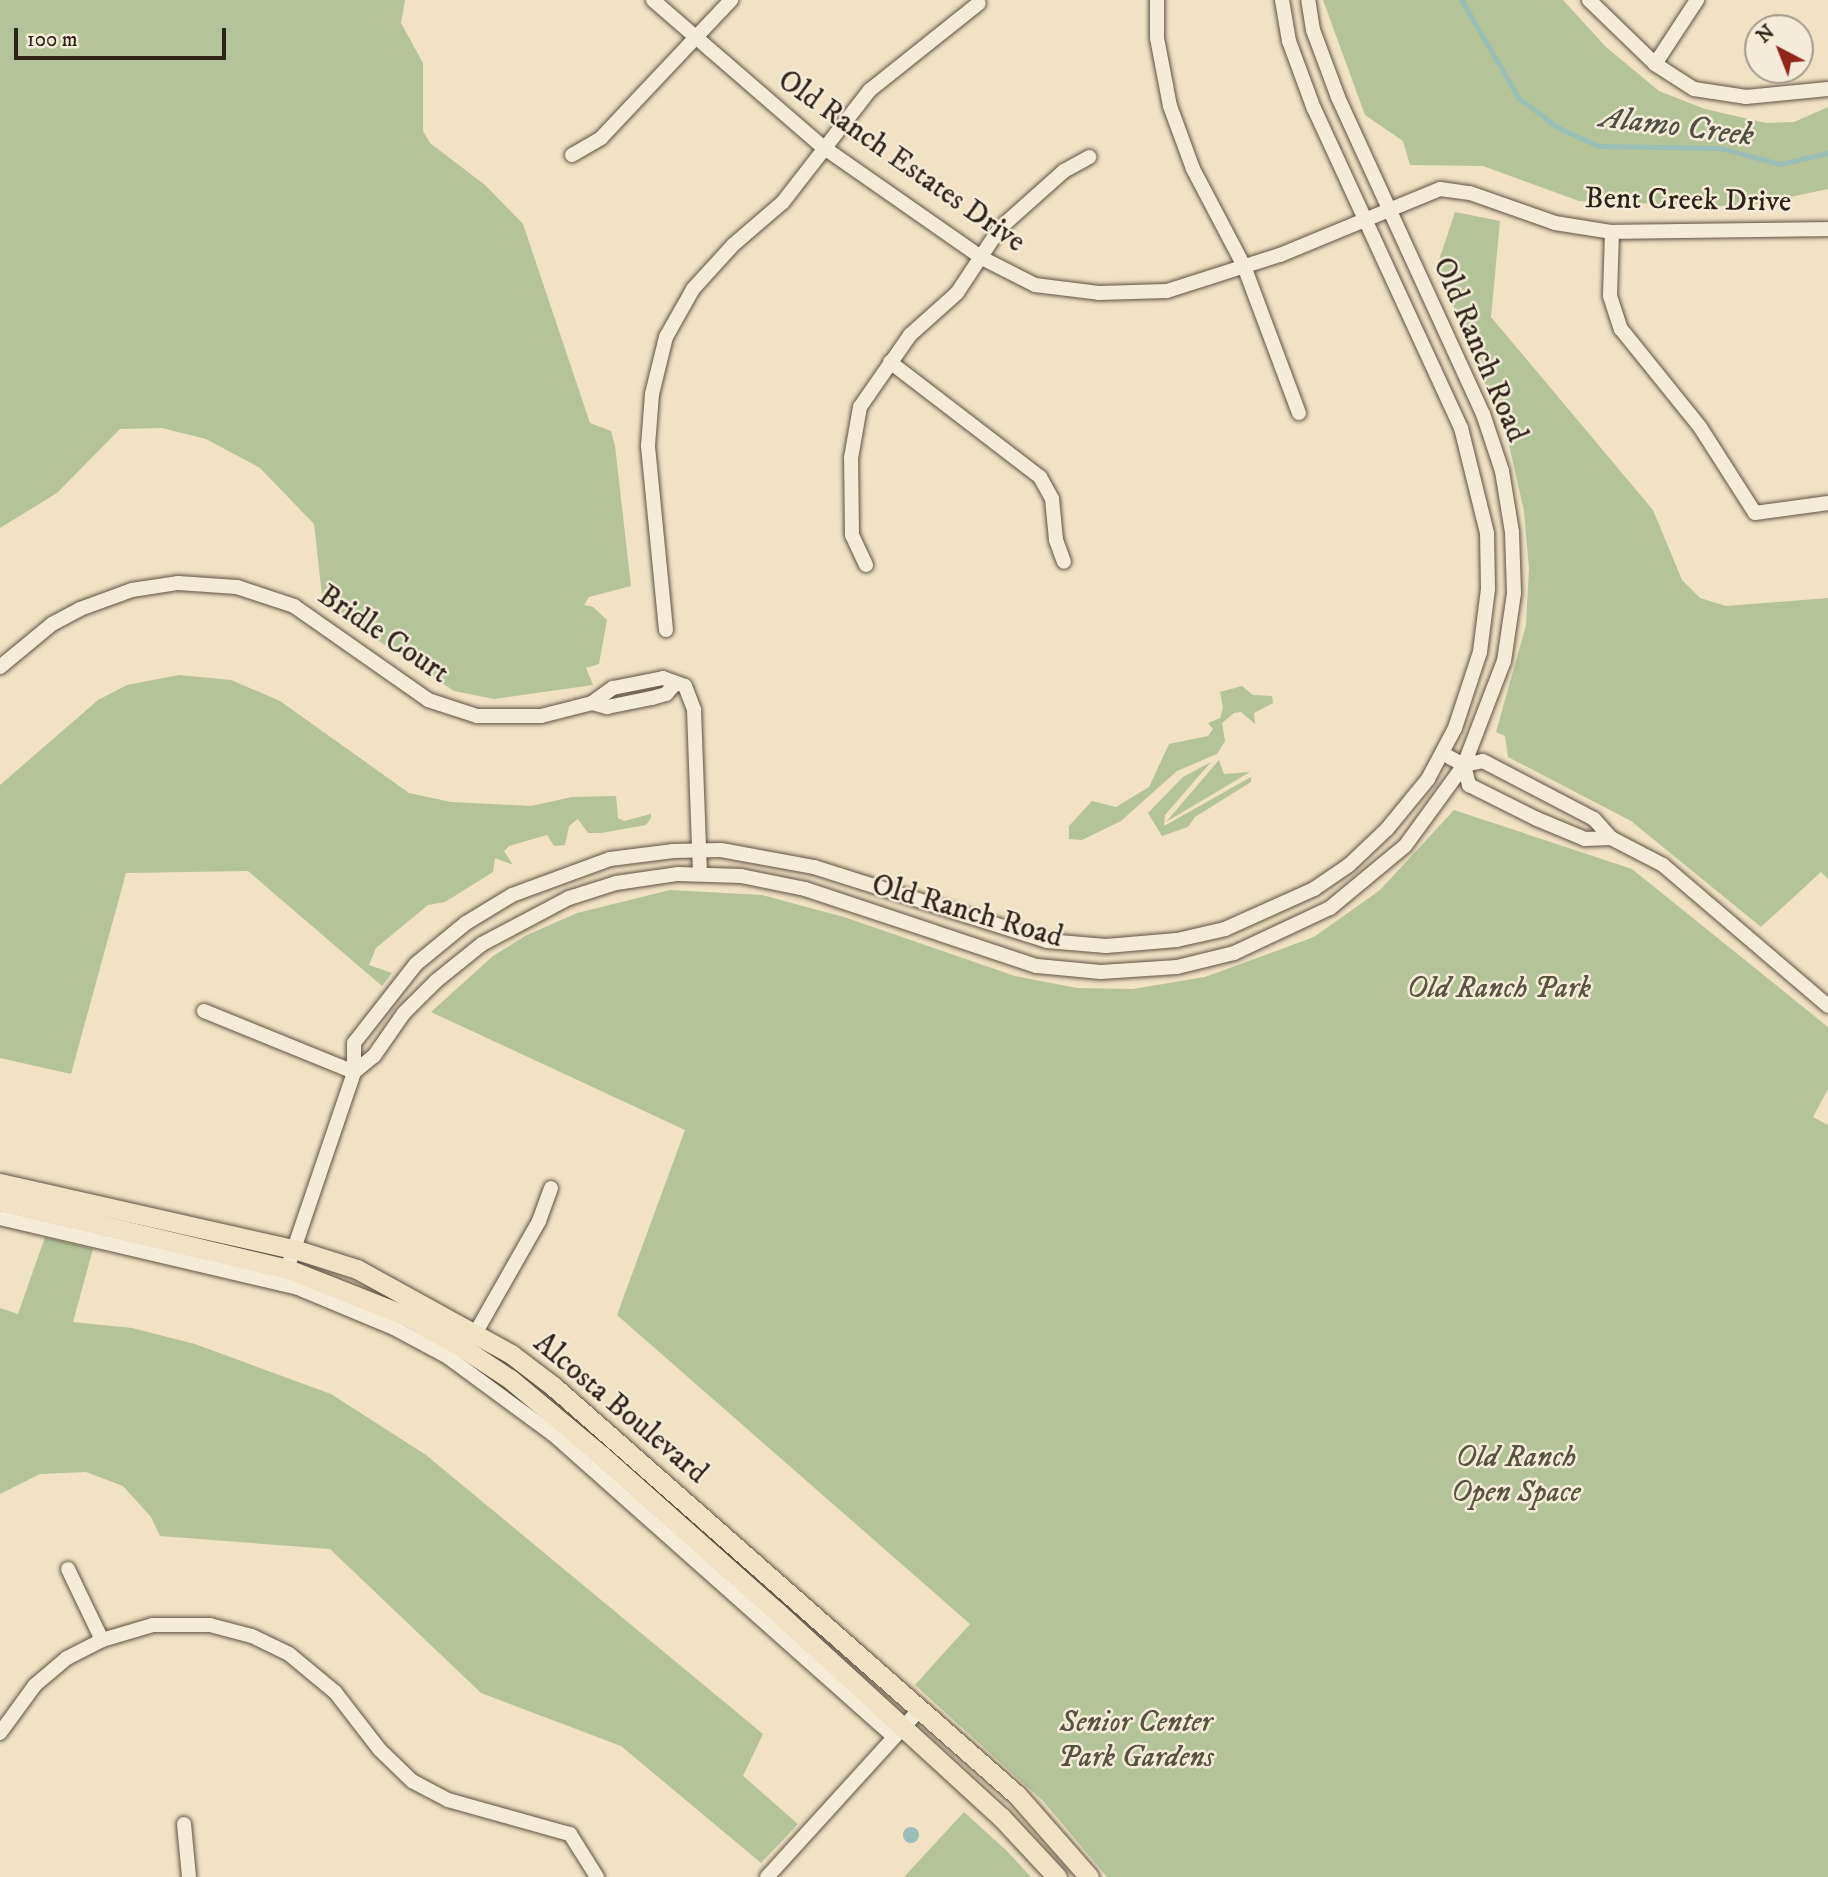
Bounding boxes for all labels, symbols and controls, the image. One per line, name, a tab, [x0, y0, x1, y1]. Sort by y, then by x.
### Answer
scale bar	[18, 14, 229, 58]
north arrow	[1744, 14, 1814, 84]
text: N	[1752, 21, 1779, 48]
text: 100 m	[27, 27, 78, 53]
street label: Old Ranch Estates Drive	[770, 63, 1032, 261]
water label: Alamo Creek	[1598, 99, 1756, 155]
street label: Bent Creek Drive	[1584, 181, 1792, 221]
street label: Old Ranch Road	[1424, 252, 1534, 448]
street label: Bridle Court	[311, 578, 455, 692]
street label: Old Ranch Road	[867, 868, 1067, 956]
park label: Old Ranch Park	[1407, 971, 1591, 1007]
street label: Alcosta Boulevard	[526, 1326, 714, 1492]
park label: Old Ranch Open Space	[1451, 1440, 1581, 1510]
park label: Senior Center Park Gardens	[1058, 1705, 1214, 1776]

